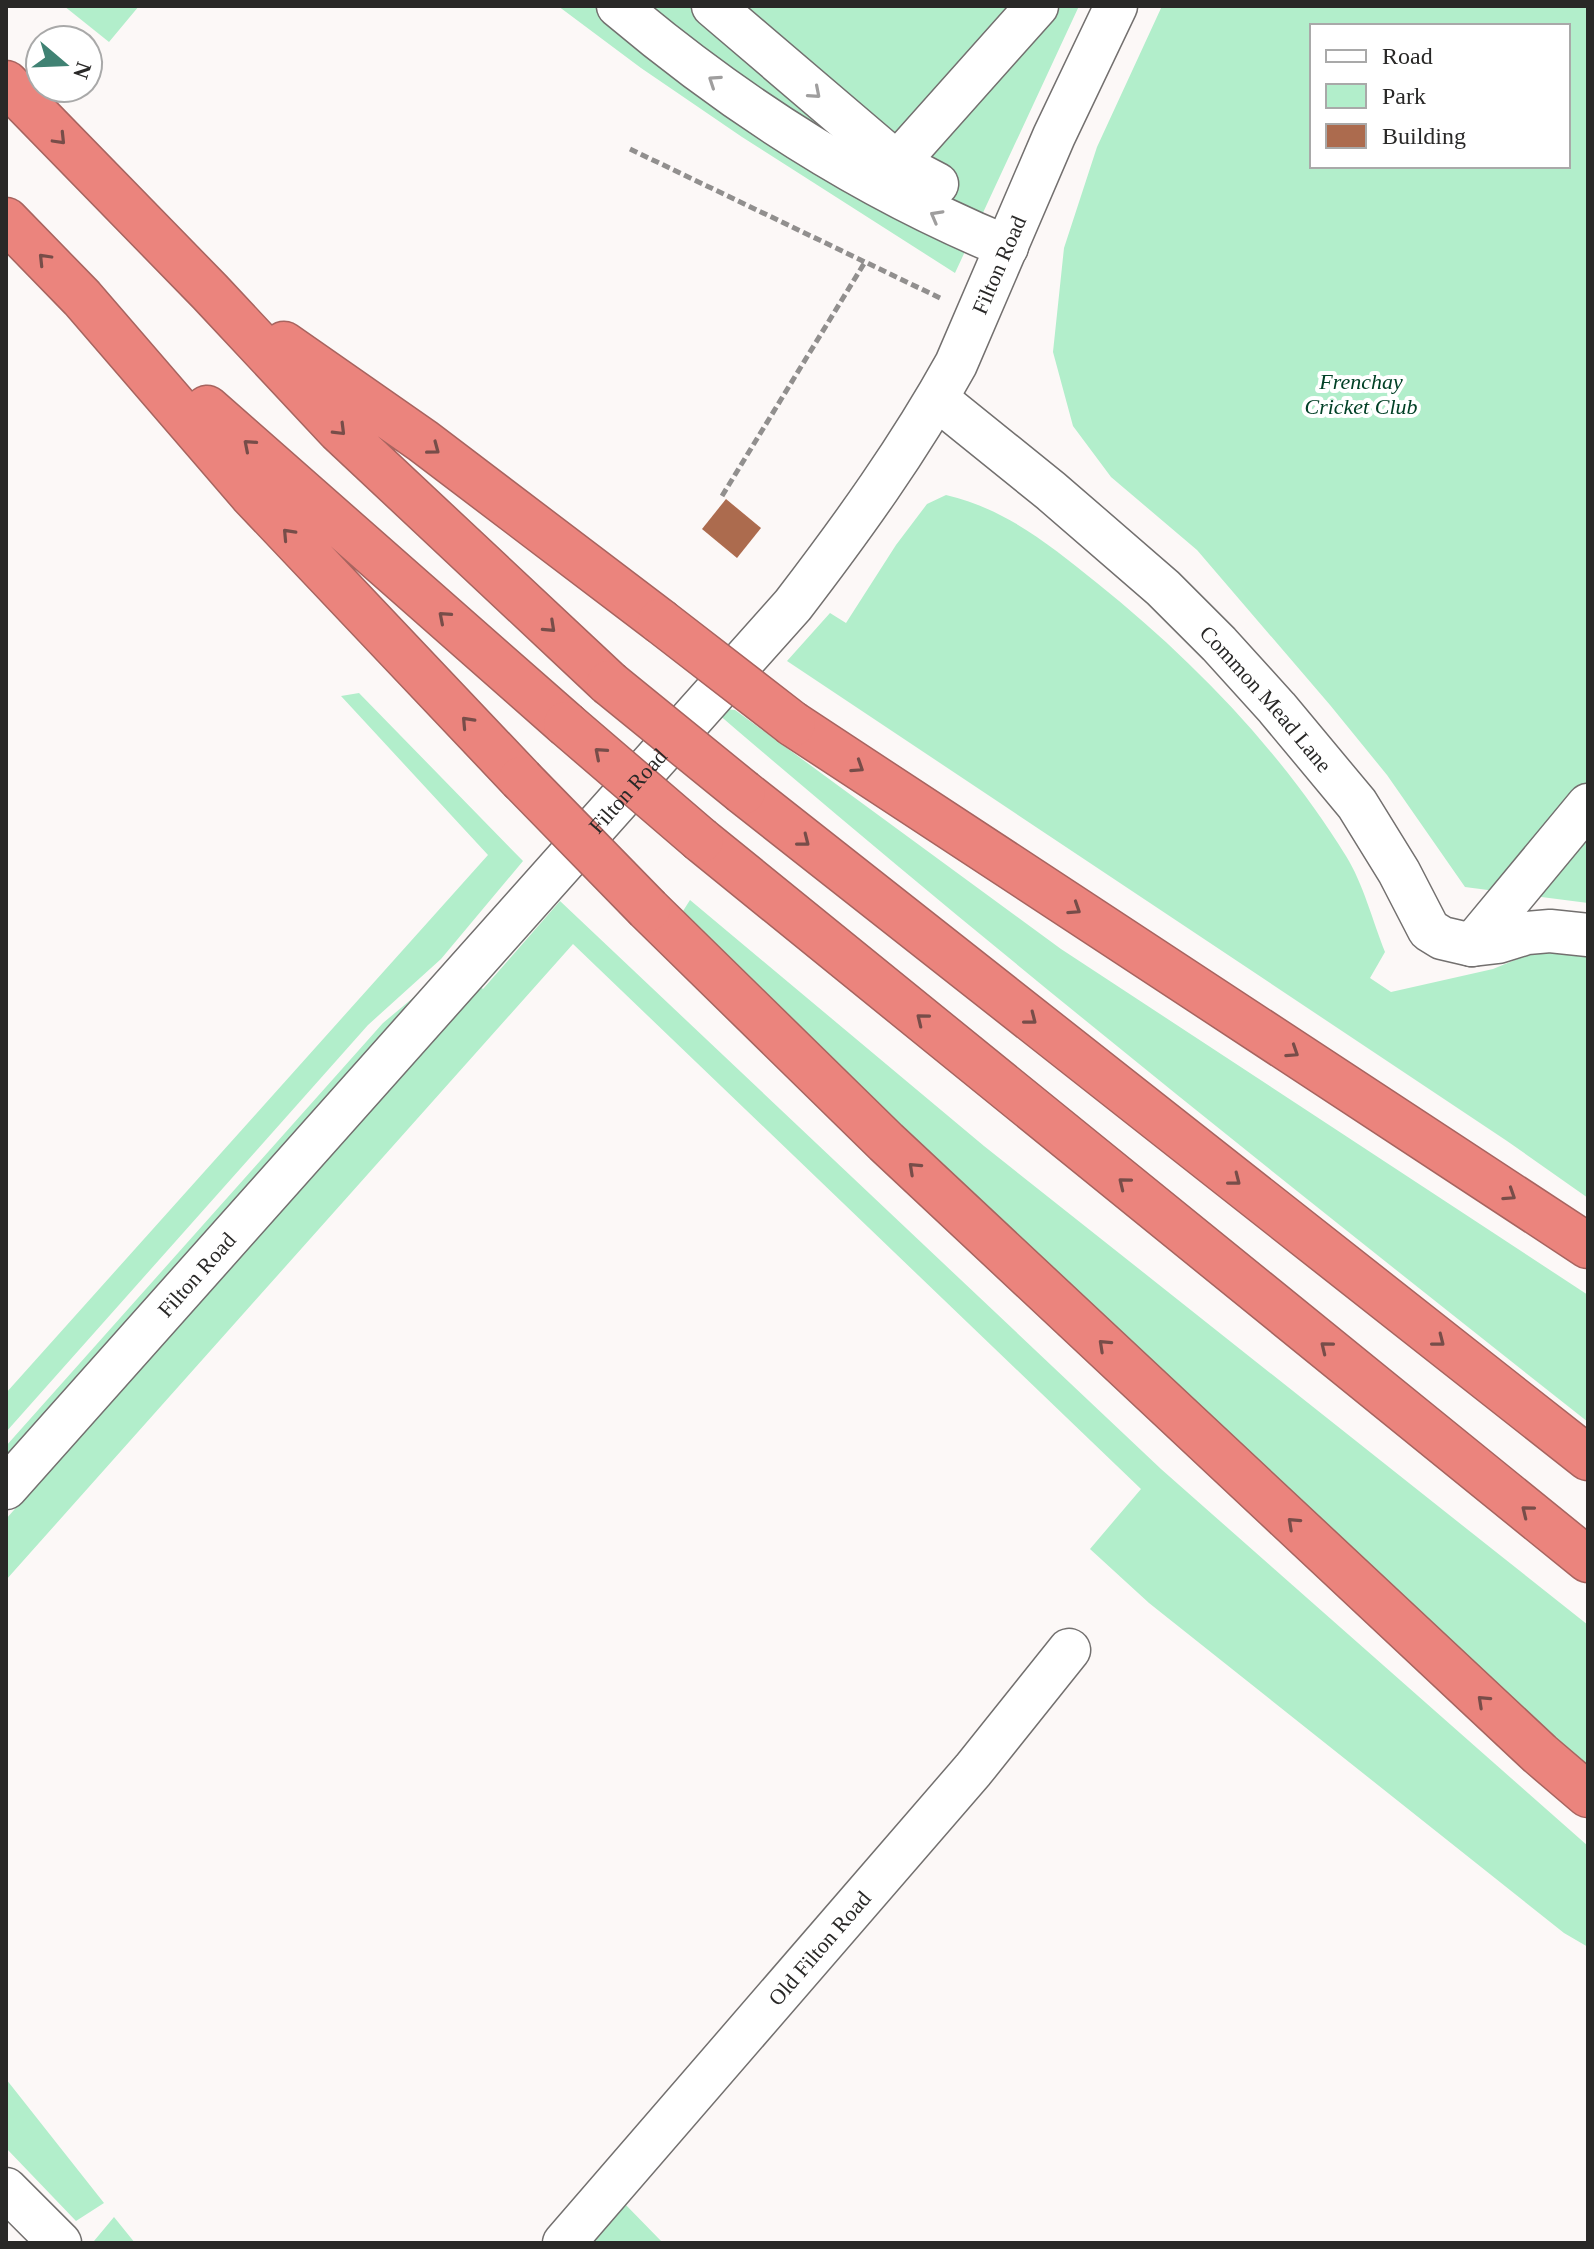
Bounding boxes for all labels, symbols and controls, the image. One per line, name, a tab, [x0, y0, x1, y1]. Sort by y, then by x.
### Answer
north arrow	[24, 24, 104, 104]
legend	[1310, 24, 1570, 168]
text: Road	[1382, 43, 1433, 69]
text: N	[68, 59, 97, 82]
one-way arrow	[708, 75, 722, 90]
one-way arrow	[806, 83, 820, 98]
text: Park	[1382, 83, 1426, 109]
text: Building	[1382, 123, 1466, 149]
one-way arrow	[51, 130, 66, 144]
one-way arrow	[929, 210, 944, 225]
street label: Filton Road	[967, 212, 1031, 318]
one-way arrow	[39, 254, 53, 268]
park label: Frenchay Cricket Club	[1304, 369, 1418, 419]
one-way arrow	[330, 421, 345, 435]
one-way arrow	[244, 440, 259, 455]
one-way arrow	[425, 440, 439, 454]
one-way arrow	[284, 528, 298, 543]
one-way arrow	[439, 612, 454, 627]
one-way arrow	[540, 618, 555, 632]
street label: Common Mead Lane	[1195, 620, 1337, 777]
one-way arrow	[462, 717, 476, 732]
street label: Filton Road	[584, 744, 672, 838]
one-way arrow	[594, 748, 609, 763]
one-way arrow	[850, 757, 864, 772]
one-way arrow	[795, 831, 810, 845]
one-way arrow	[1067, 900, 1081, 915]
one-way arrow	[1022, 1009, 1036, 1024]
one-way arrow	[917, 1014, 931, 1029]
one-way arrow	[1284, 1043, 1298, 1058]
one-way arrow	[908, 1163, 923, 1177]
one-way arrow	[1226, 1170, 1241, 1184]
one-way arrow	[1119, 1178, 1133, 1193]
one-way arrow	[1501, 1185, 1516, 1200]
street label: Filton Road	[153, 1227, 241, 1322]
one-way arrow	[1430, 1331, 1445, 1345]
one-way arrow	[1098, 1341, 1113, 1355]
one-way arrow	[1320, 1342, 1335, 1357]
one-way arrow	[1522, 1506, 1537, 1521]
one-way arrow	[1288, 1519, 1303, 1533]
one-way arrow	[1478, 1695, 1492, 1710]
street label: Old Filton Road	[763, 1886, 876, 2011]

